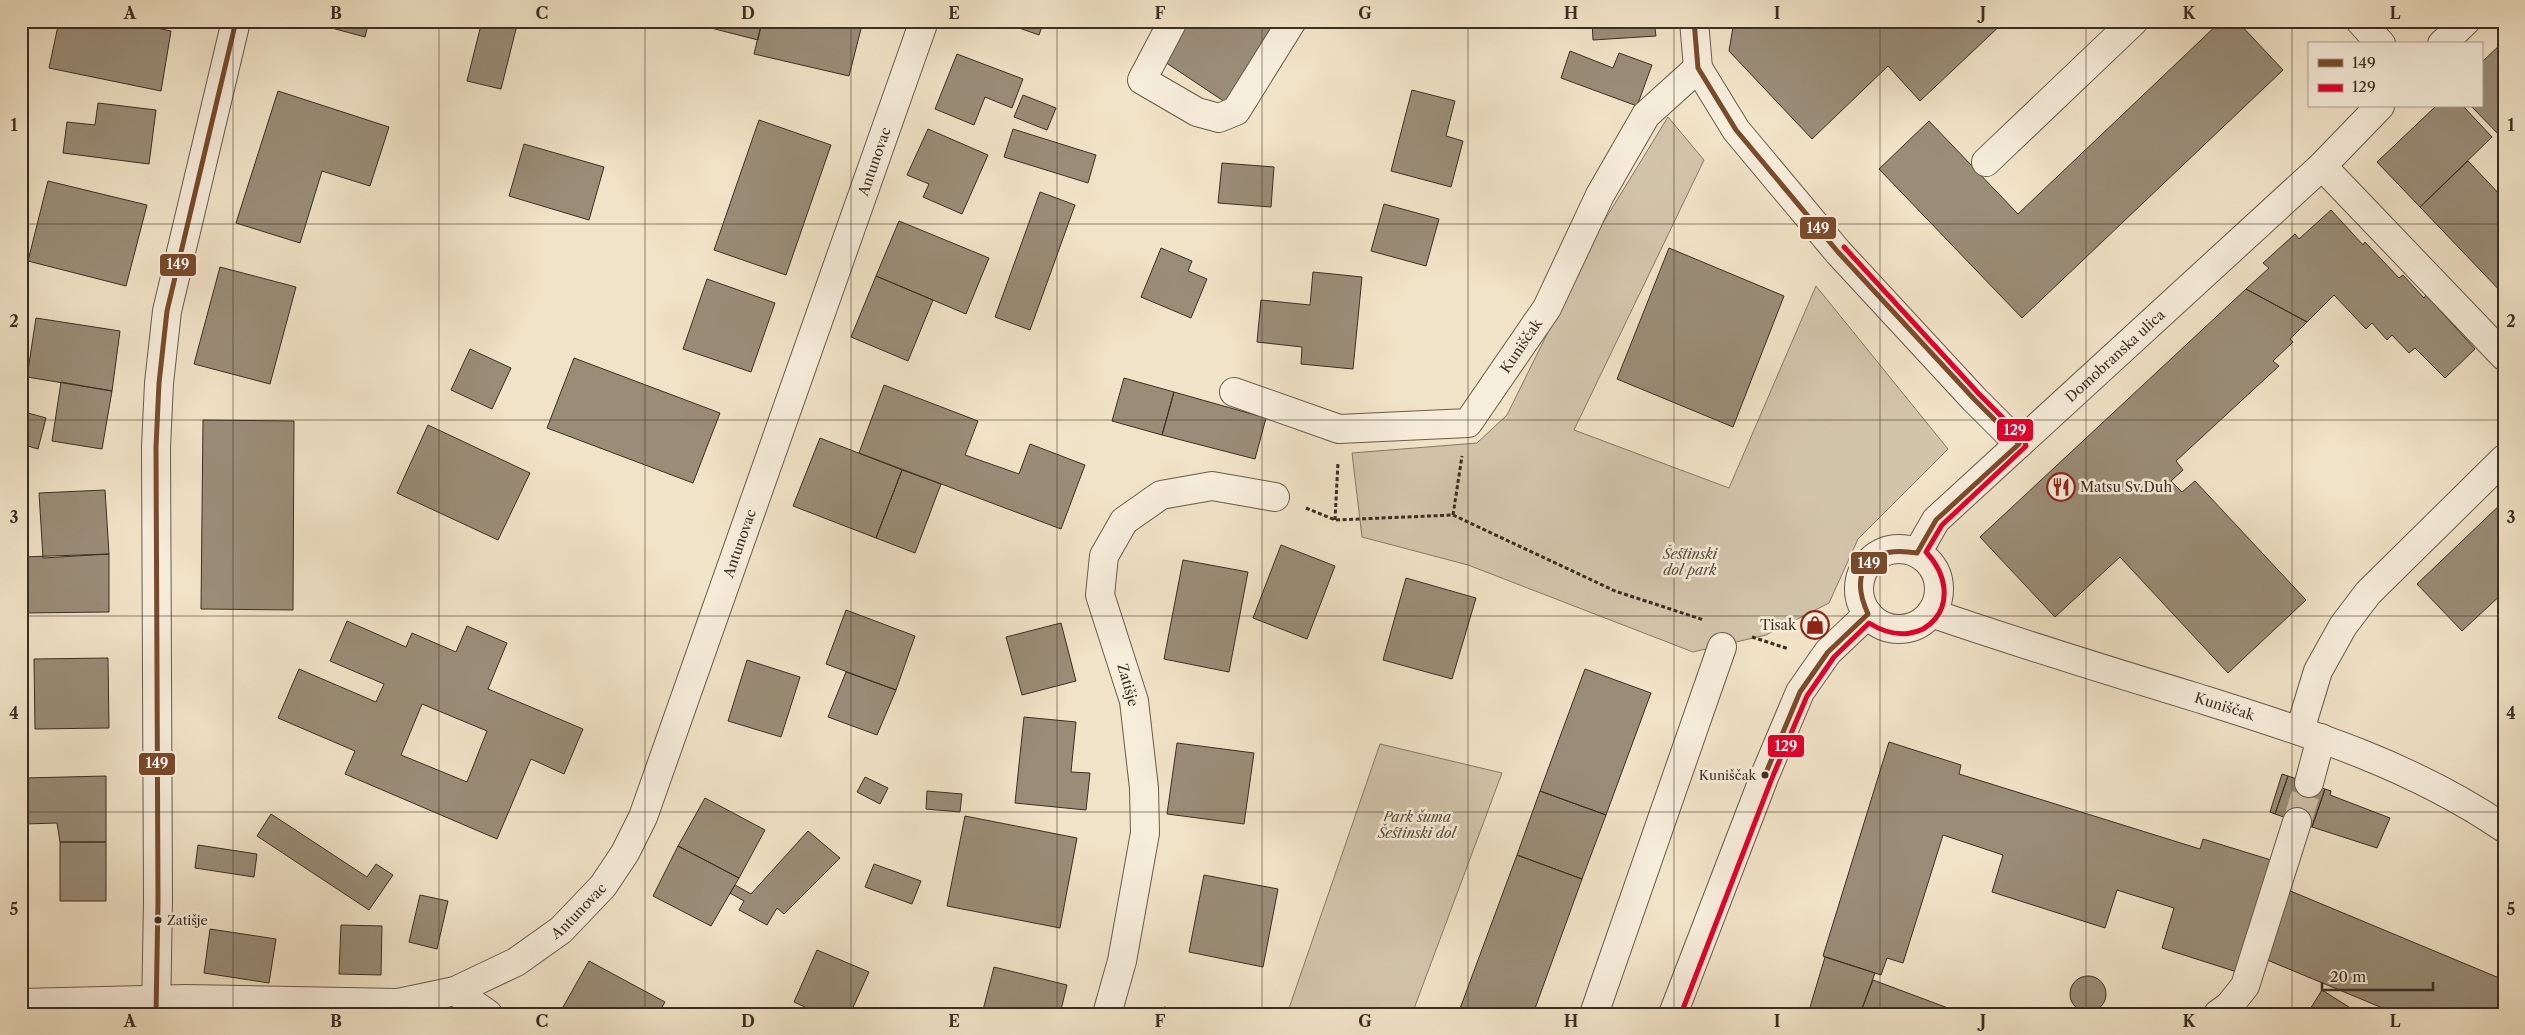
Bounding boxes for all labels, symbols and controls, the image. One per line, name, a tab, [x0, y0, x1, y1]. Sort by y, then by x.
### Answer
text: A	[123, 3, 137, 23]
text: B	[330, 3, 342, 23]
text: C	[536, 3, 548, 23]
text: D	[741, 3, 755, 23]
text: E	[948, 3, 960, 23]
text: F	[1155, 3, 1166, 23]
text: G	[1358, 3, 1372, 23]
text: H	[1564, 3, 1578, 23]
text: I	[1774, 3, 1781, 23]
text: J	[1977, 3, 1986, 23]
text: K	[2183, 3, 2197, 23]
text: L	[2389, 3, 2401, 23]
legend	[2308, 42, 2482, 108]
text: 149	[2352, 53, 2376, 72]
text: 129	[2352, 77, 2376, 96]
text: 1	[10, 115, 18, 135]
text: 1	[2507, 115, 2515, 135]
street label: Antunovac	[854, 125, 895, 199]
line badge: 149	[1799, 216, 1837, 240]
text: 149	[1807, 219, 1829, 237]
line badge: 149	[159, 253, 197, 277]
text: 149	[167, 255, 189, 273]
street label: Domobranska ulica	[2062, 305, 2169, 406]
text: 2	[9, 311, 19, 331]
text: 2	[2506, 311, 2516, 331]
street label: Kuniščak	[1496, 315, 1546, 376]
line badge: 129	[1996, 418, 2034, 442]
text: 129	[2004, 421, 2026, 439]
restaurant icon: Matsu Sv.Duh	[2046, 472, 2076, 502]
place label: Matsu Sv.Duh	[2080, 478, 2172, 496]
text: 3	[9, 507, 19, 527]
street label: Antunovac	[719, 507, 760, 581]
text: 3	[2506, 507, 2516, 527]
park label: Šestinski dol park	[1662, 544, 1719, 579]
line badge: 149	[1850, 551, 1888, 575]
text: 149	[1858, 554, 1880, 572]
shop icon: Tisak	[1800, 610, 1830, 640]
place label: Tisak	[1760, 616, 1797, 634]
street label: Zatišje	[1113, 661, 1143, 709]
street label: Kuniščak	[2192, 689, 2258, 725]
text: 4	[9, 703, 19, 723]
text: 4	[2506, 703, 2516, 723]
line badge: 129	[1767, 734, 1805, 758]
text: 129	[1775, 737, 1797, 755]
line badge: 149	[138, 752, 176, 776]
text: 149	[146, 754, 168, 772]
place label: Kuniščak	[1699, 767, 1756, 783]
marker: Kuniščak	[1760, 770, 1770, 780]
park label: Park šuma Šestinski dol	[1377, 808, 1458, 842]
street label: Antunovac	[547, 879, 610, 944]
text: 5	[10, 899, 19, 919]
text: 5	[2507, 899, 2516, 919]
place label: Zatišje	[167, 912, 208, 928]
marker: Zatišje	[153, 915, 163, 925]
scale bar	[2322, 960, 2434, 992]
text: 20 m	[2330, 967, 2366, 986]
text: A	[123, 1011, 137, 1031]
text: B	[330, 1011, 342, 1031]
text: C	[536, 1011, 548, 1031]
text: D	[741, 1011, 755, 1031]
text: E	[948, 1011, 960, 1031]
text: F	[1155, 1011, 1166, 1031]
text: G	[1358, 1011, 1372, 1031]
text: H	[1564, 1011, 1578, 1031]
text: I	[1774, 1011, 1781, 1031]
text: J	[1977, 1011, 1986, 1031]
text: K	[2183, 1011, 2197, 1031]
text: L	[2389, 1011, 2401, 1031]

